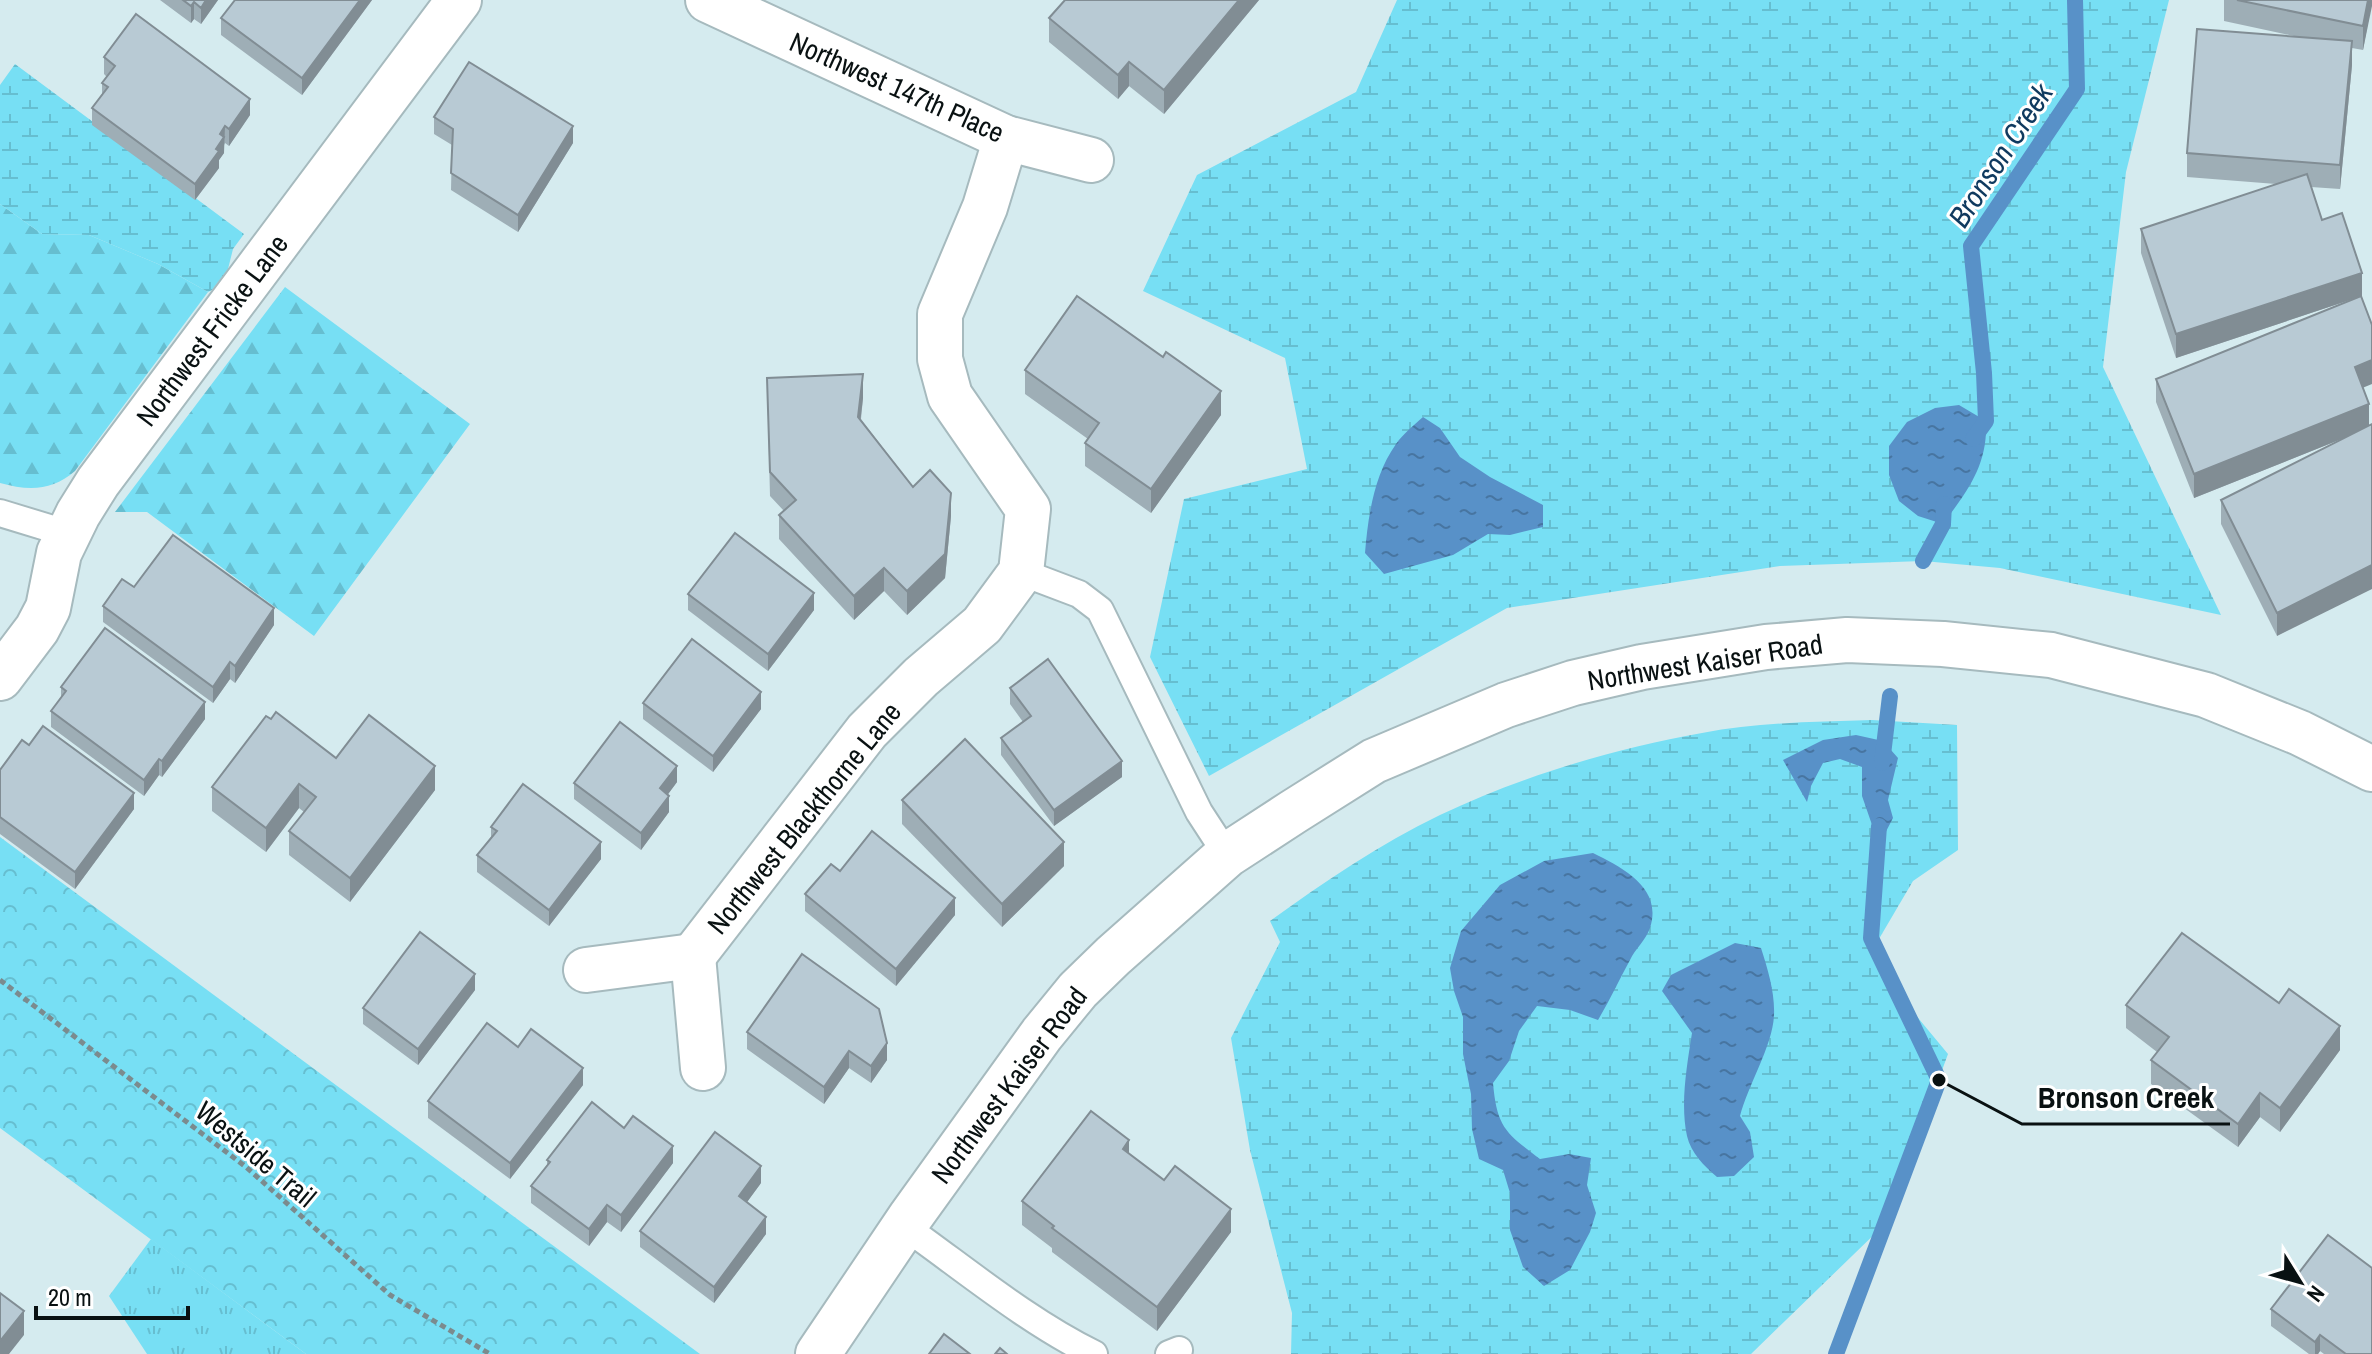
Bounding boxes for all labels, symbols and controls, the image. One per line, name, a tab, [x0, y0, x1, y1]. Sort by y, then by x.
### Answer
street label: Northwest 147th Place	[784, 23, 1010, 151]
water label: Bronson Creek	[1939, 74, 2062, 235]
street label: Northwest Fricke Lane	[127, 226, 297, 434]
street label: Northwest Kaiser Road	[1585, 625, 1825, 699]
street label: Northwest Blackthorne Lane	[698, 694, 910, 942]
street label: Northwest Kaiser Road	[922, 979, 1096, 1191]
callout: Bronson Creek	[2022, 1070, 2230, 1124]
text: Bronson Creek	[2038, 1077, 2214, 1117]
street label: Westside Trail	[188, 1092, 324, 1216]
north arrow	[2260, 1242, 2340, 1322]
scale bar	[36, 1270, 188, 1320]
text: N	[2300, 1280, 2332, 1308]
text: 20 m	[48, 1281, 92, 1313]

